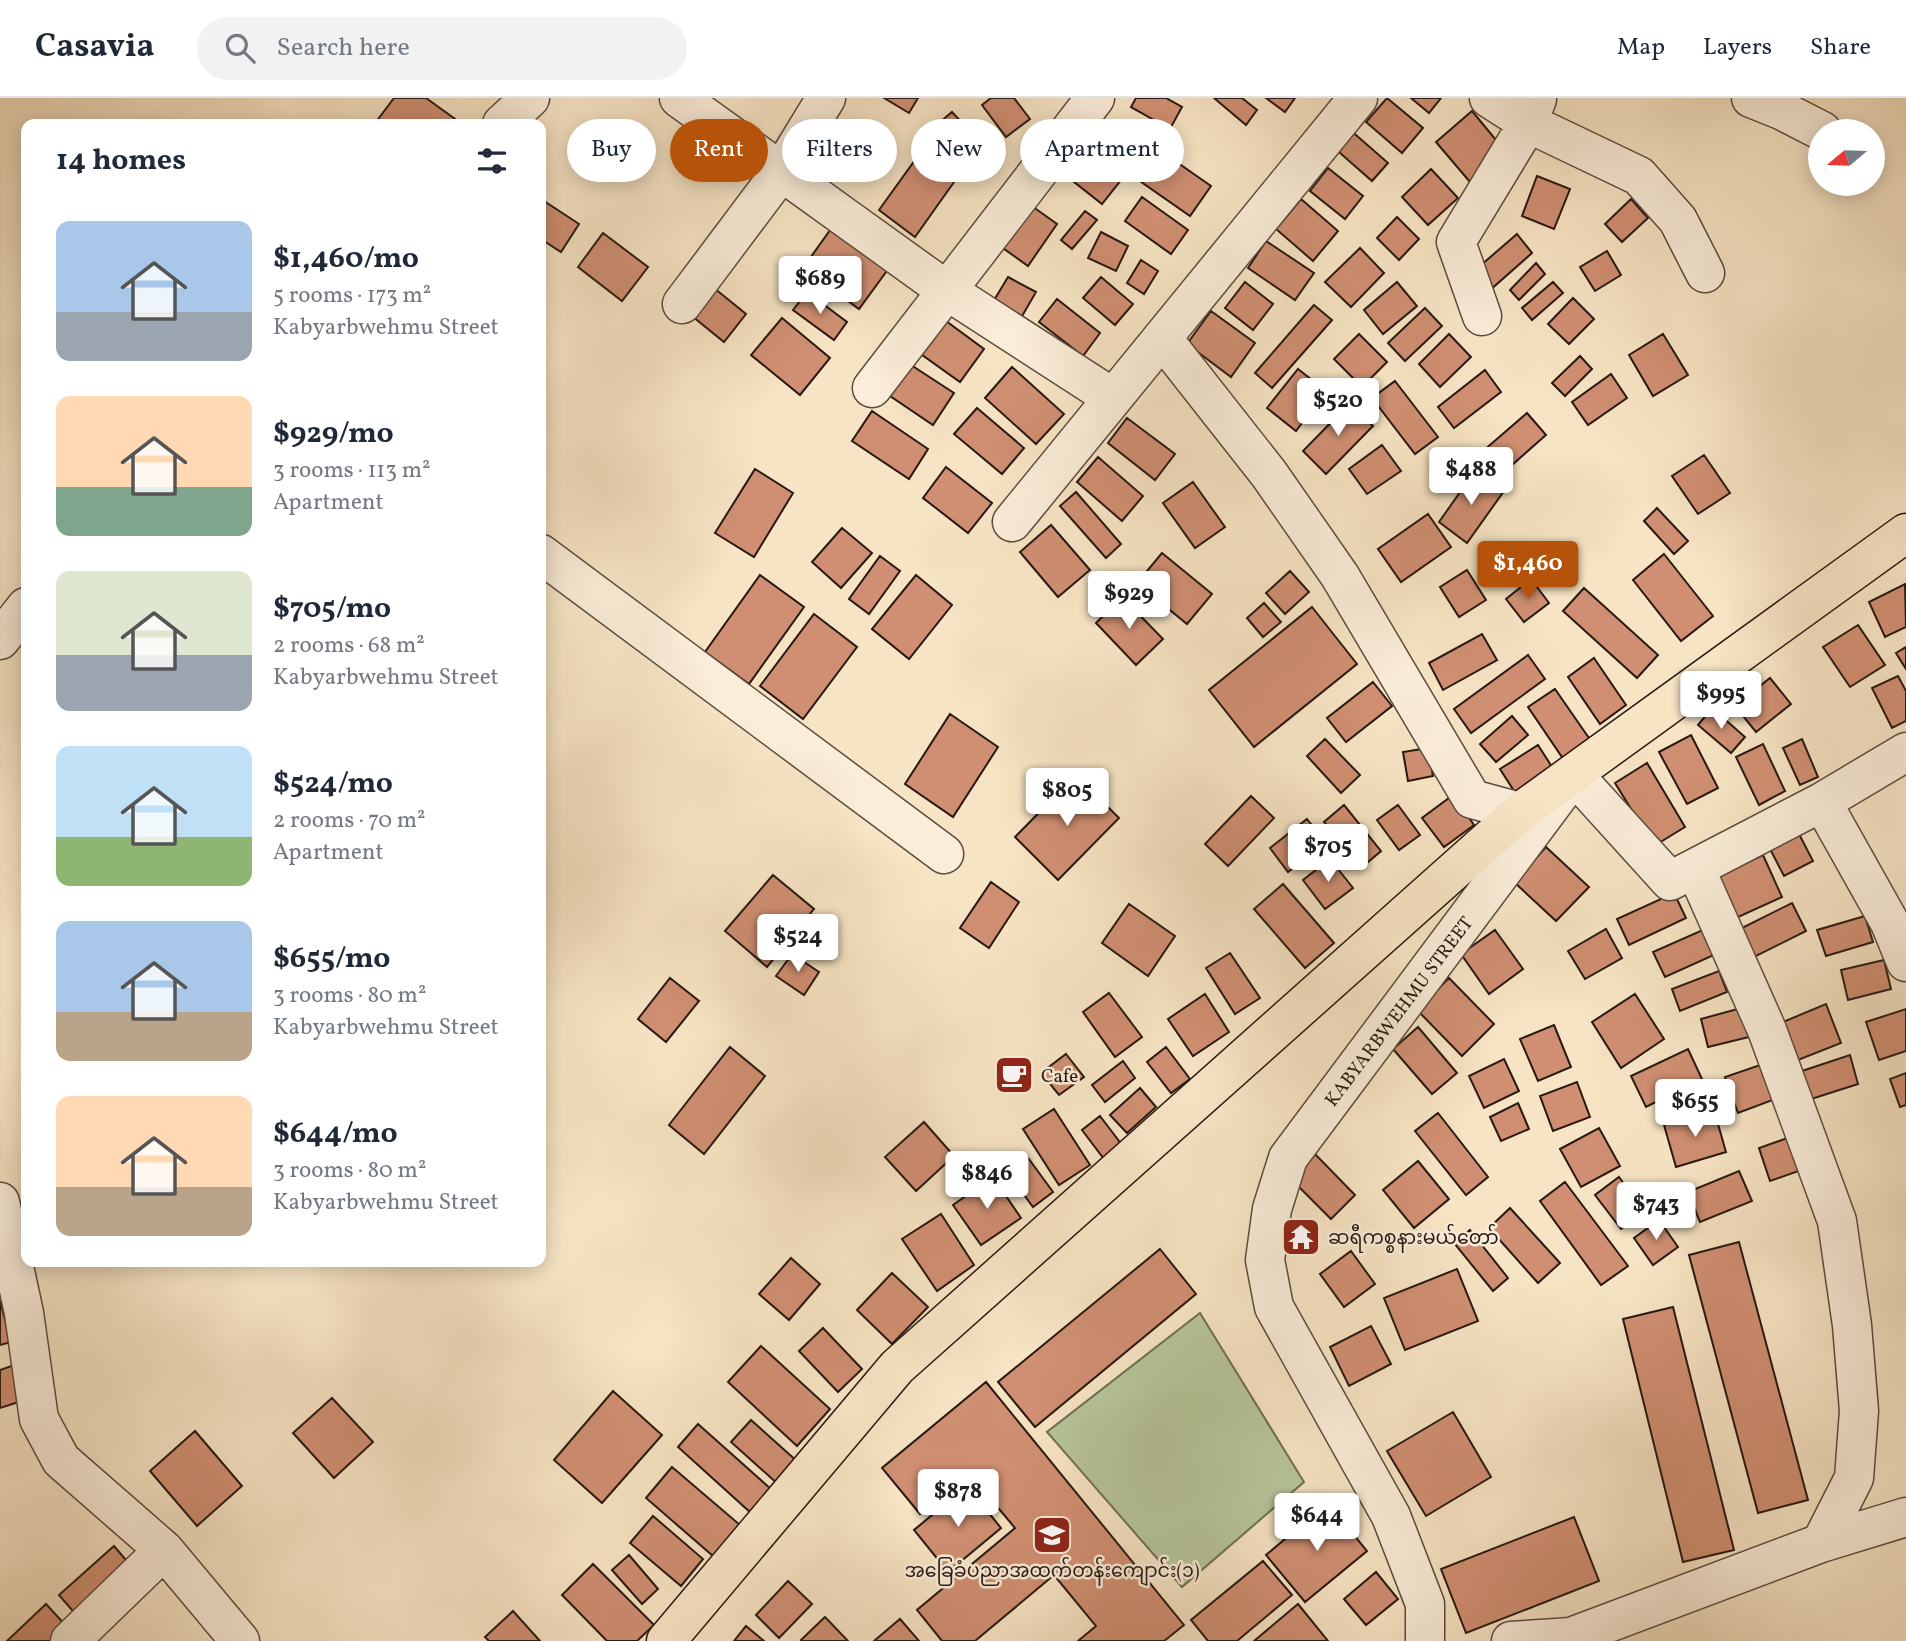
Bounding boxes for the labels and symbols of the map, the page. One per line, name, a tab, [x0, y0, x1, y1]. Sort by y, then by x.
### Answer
north arrow	[1808, 119, 1885, 196]
pin: $689	[779, 256, 861, 316]
pin: $520	[1297, 378, 1379, 438]
pin: $488	[1430, 448, 1512, 507]
pin: $1,460	[1471, 542, 1585, 601]
pin: $929	[1088, 572, 1170, 631]
pin: $995	[1680, 672, 1762, 731]
pin: $805	[1026, 768, 1108, 828]
pin: $705	[1287, 824, 1369, 884]
street label: KABYARBWEHMU STREET	[1319, 912, 1480, 1113]
pin: $524	[757, 914, 839, 974]
cafe icon: Cafe	[993, 1054, 1035, 1096]
place label: Cafe	[1041, 1064, 1078, 1090]
pin: $655	[1654, 1080, 1736, 1139]
pin: $846	[946, 1152, 1028, 1211]
pin: $743	[1615, 1182, 1697, 1242]
temple icon: ဆရီကစ္စနားမယ်တော်	[1280, 1216, 1322, 1258]
place label: ဆရီကစ္စနားမယ်တော်	[1328, 1223, 1499, 1253]
pin: $878	[917, 1470, 999, 1529]
pin: $644	[1276, 1494, 1358, 1553]
school or university icon: အခြေခံပညာအထက်တန်းကျောင်း(၁)	[1031, 1514, 1073, 1556]
place label: အခြေခံပညာအထက်တန်းကျောင်း(၁)	[905, 1556, 1199, 1586]

